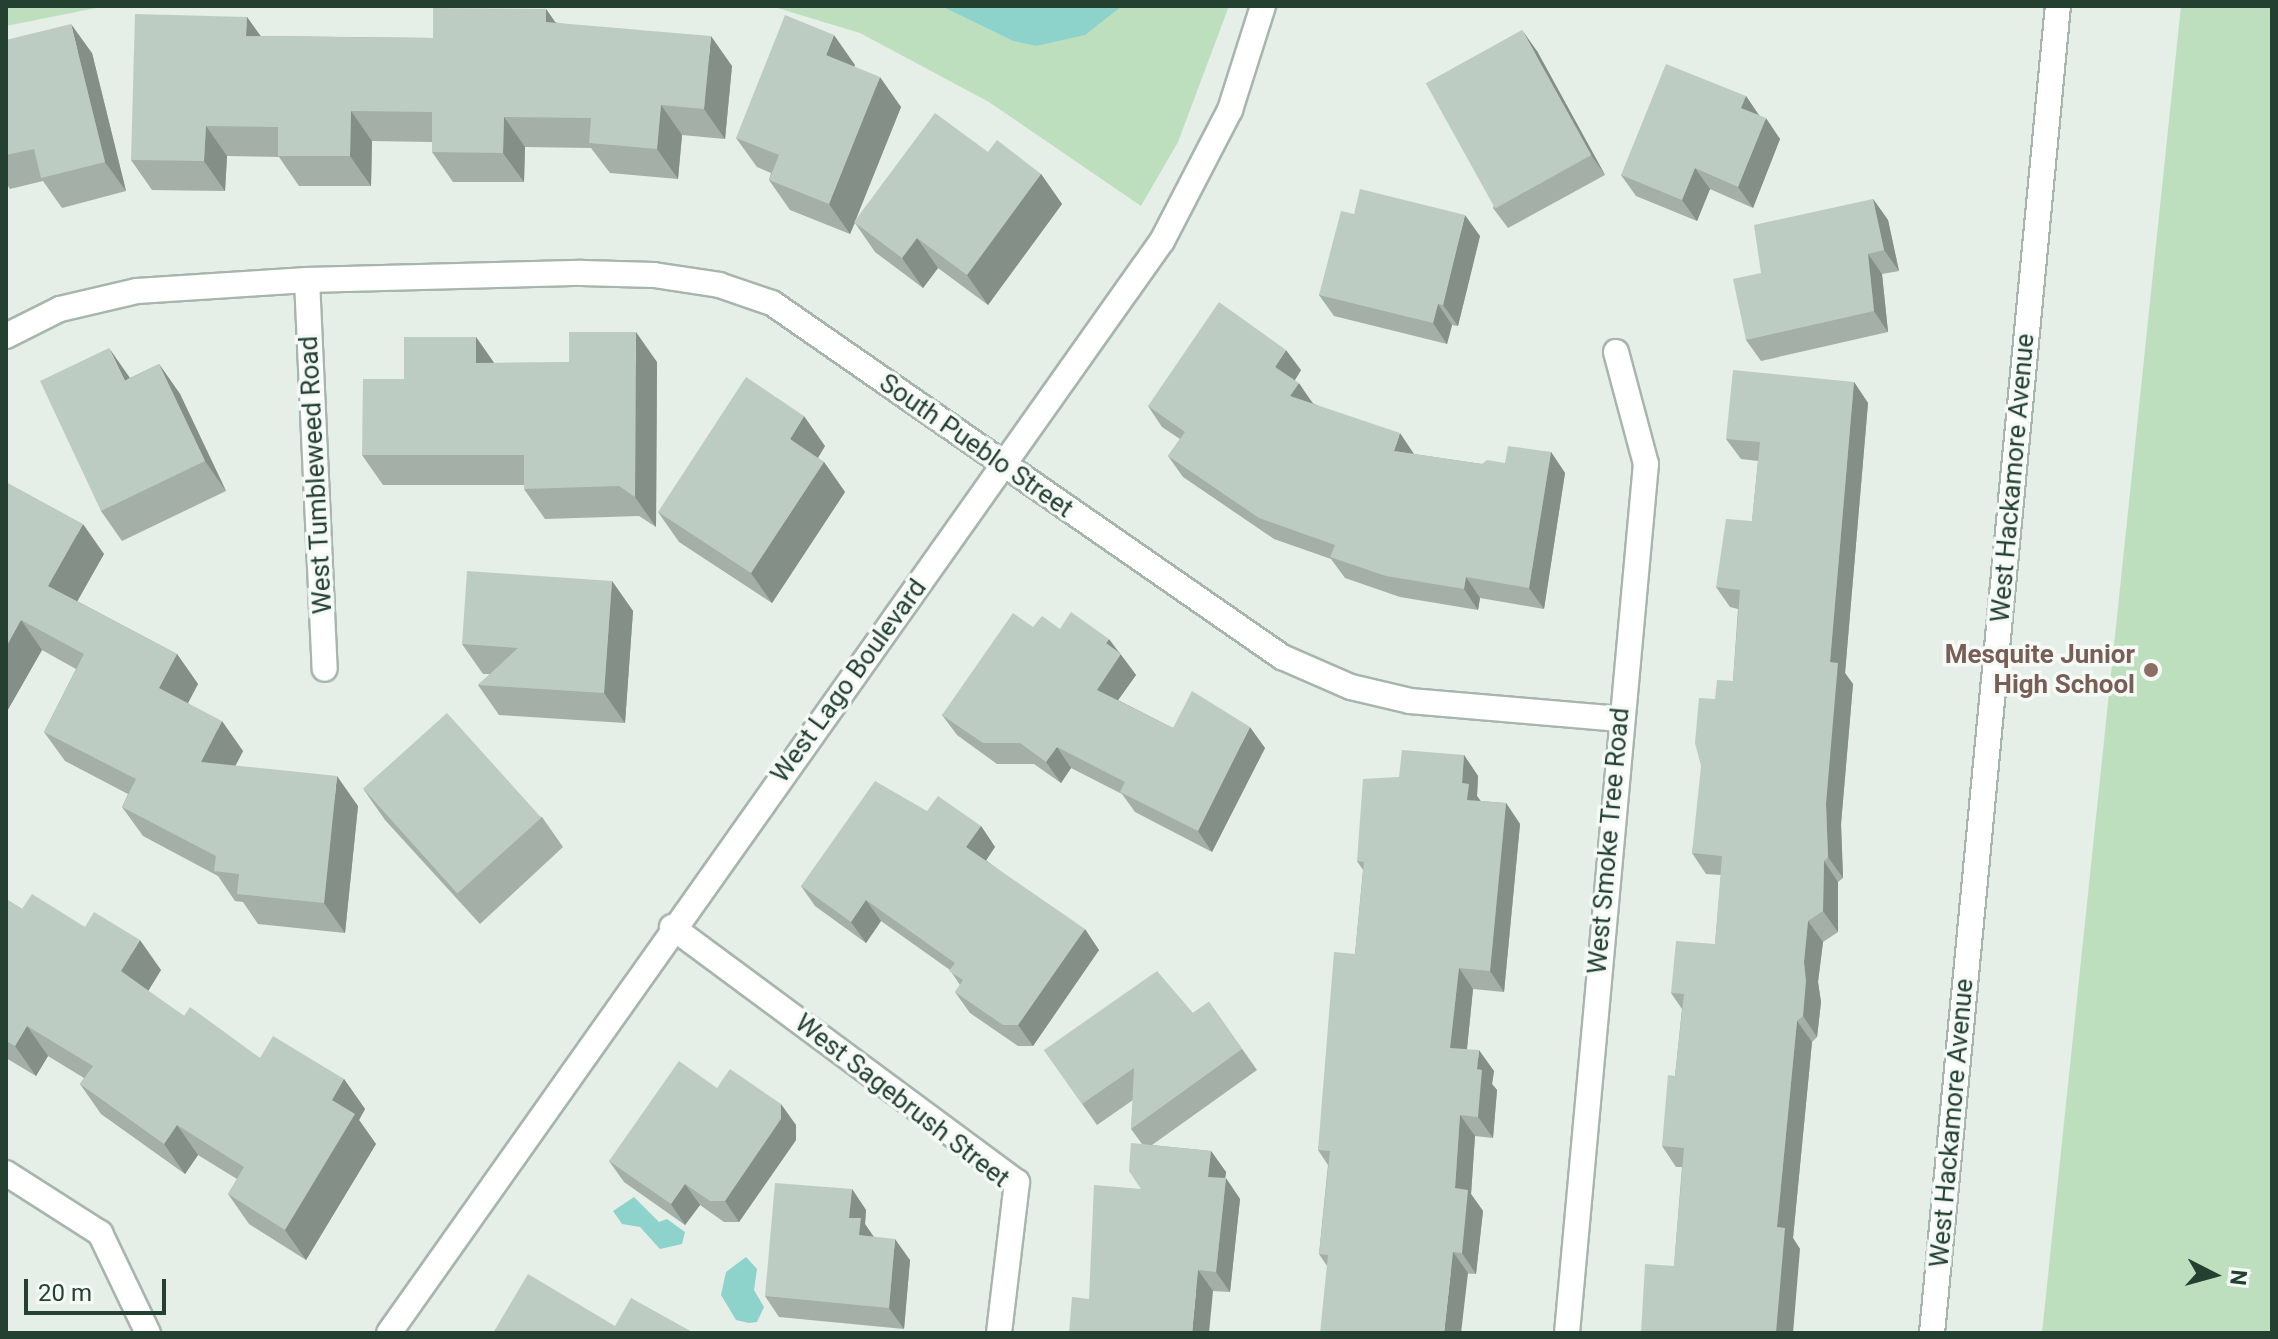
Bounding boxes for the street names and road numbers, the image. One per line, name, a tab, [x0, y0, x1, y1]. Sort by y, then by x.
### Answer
street label: West Hackamore Avenue	[1985, 332, 2041, 624]
street label: West Tumbleweed Road	[293, 335, 339, 615]
street label: South Pueblo Street	[873, 367, 1079, 525]
street label: West Lago Boulevard	[765, 573, 933, 789]
street label: West Smoke Tree Road	[1582, 706, 1636, 976]
street label: West Hackamore Avenue	[1924, 977, 1980, 1269]
street label: West Sagebrush Street	[789, 1008, 1015, 1194]

